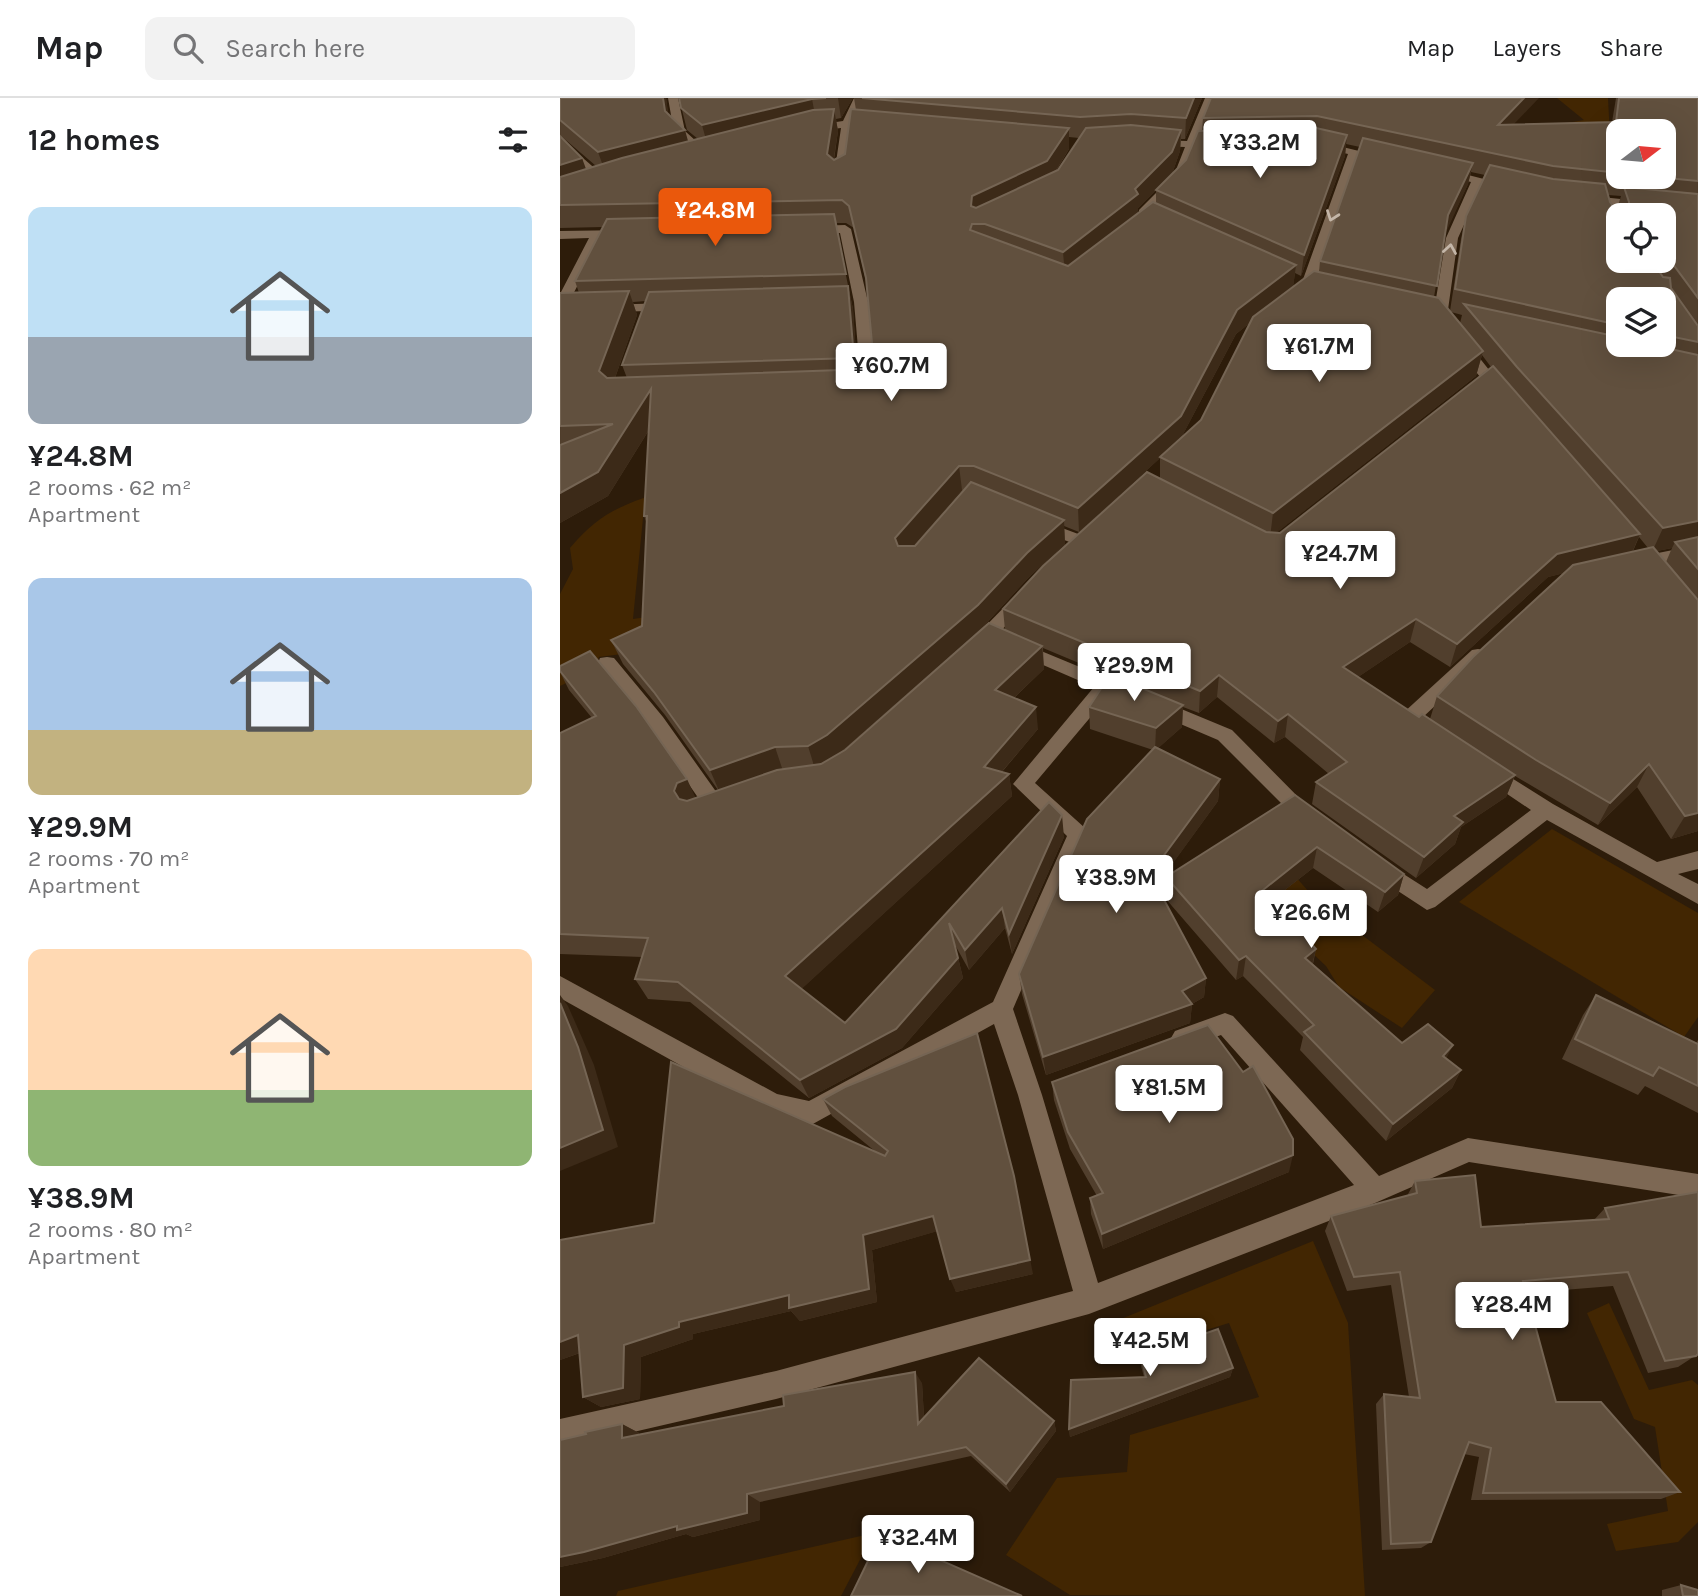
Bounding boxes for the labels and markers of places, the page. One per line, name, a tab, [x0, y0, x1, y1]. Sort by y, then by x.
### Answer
pin: ¥33.2M	[1203, 120, 1317, 180]
pin: ¥24.8M	[658, 188, 772, 248]
pin: ¥61.7M	[1262, 324, 1376, 384]
pin: ¥60.7M	[834, 344, 948, 403]
pin: ¥24.7M	[1283, 532, 1397, 591]
pin: ¥29.9M	[1077, 644, 1191, 703]
pin: ¥38.9M	[1059, 856, 1173, 915]
pin: ¥26.6M	[1254, 890, 1368, 950]
pin: ¥81.5M	[1112, 1066, 1226, 1125]
pin: ¥28.4M	[1455, 1282, 1569, 1342]
pin: ¥42.5M	[1093, 1318, 1207, 1378]
pin: ¥32.4M	[861, 1516, 975, 1575]

